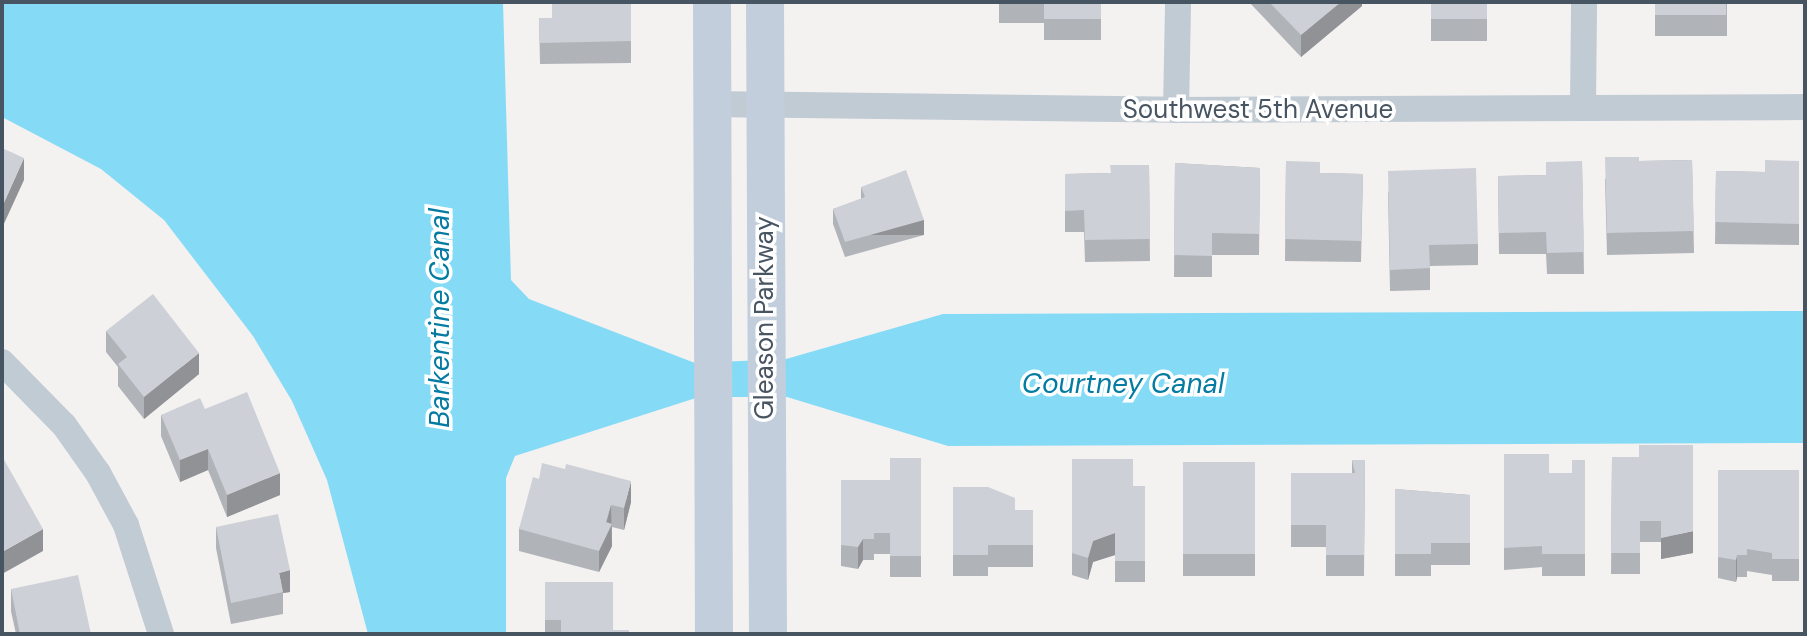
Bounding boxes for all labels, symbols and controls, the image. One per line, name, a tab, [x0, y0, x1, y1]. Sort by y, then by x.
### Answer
street label: Southwest 5th Avenue	[1123, 94, 1393, 126]
water label: Barkentine Canal	[423, 208, 457, 428]
street label: Gleason Parkway	[749, 216, 781, 420]
water label: Courtney Canal	[1022, 367, 1224, 401]

